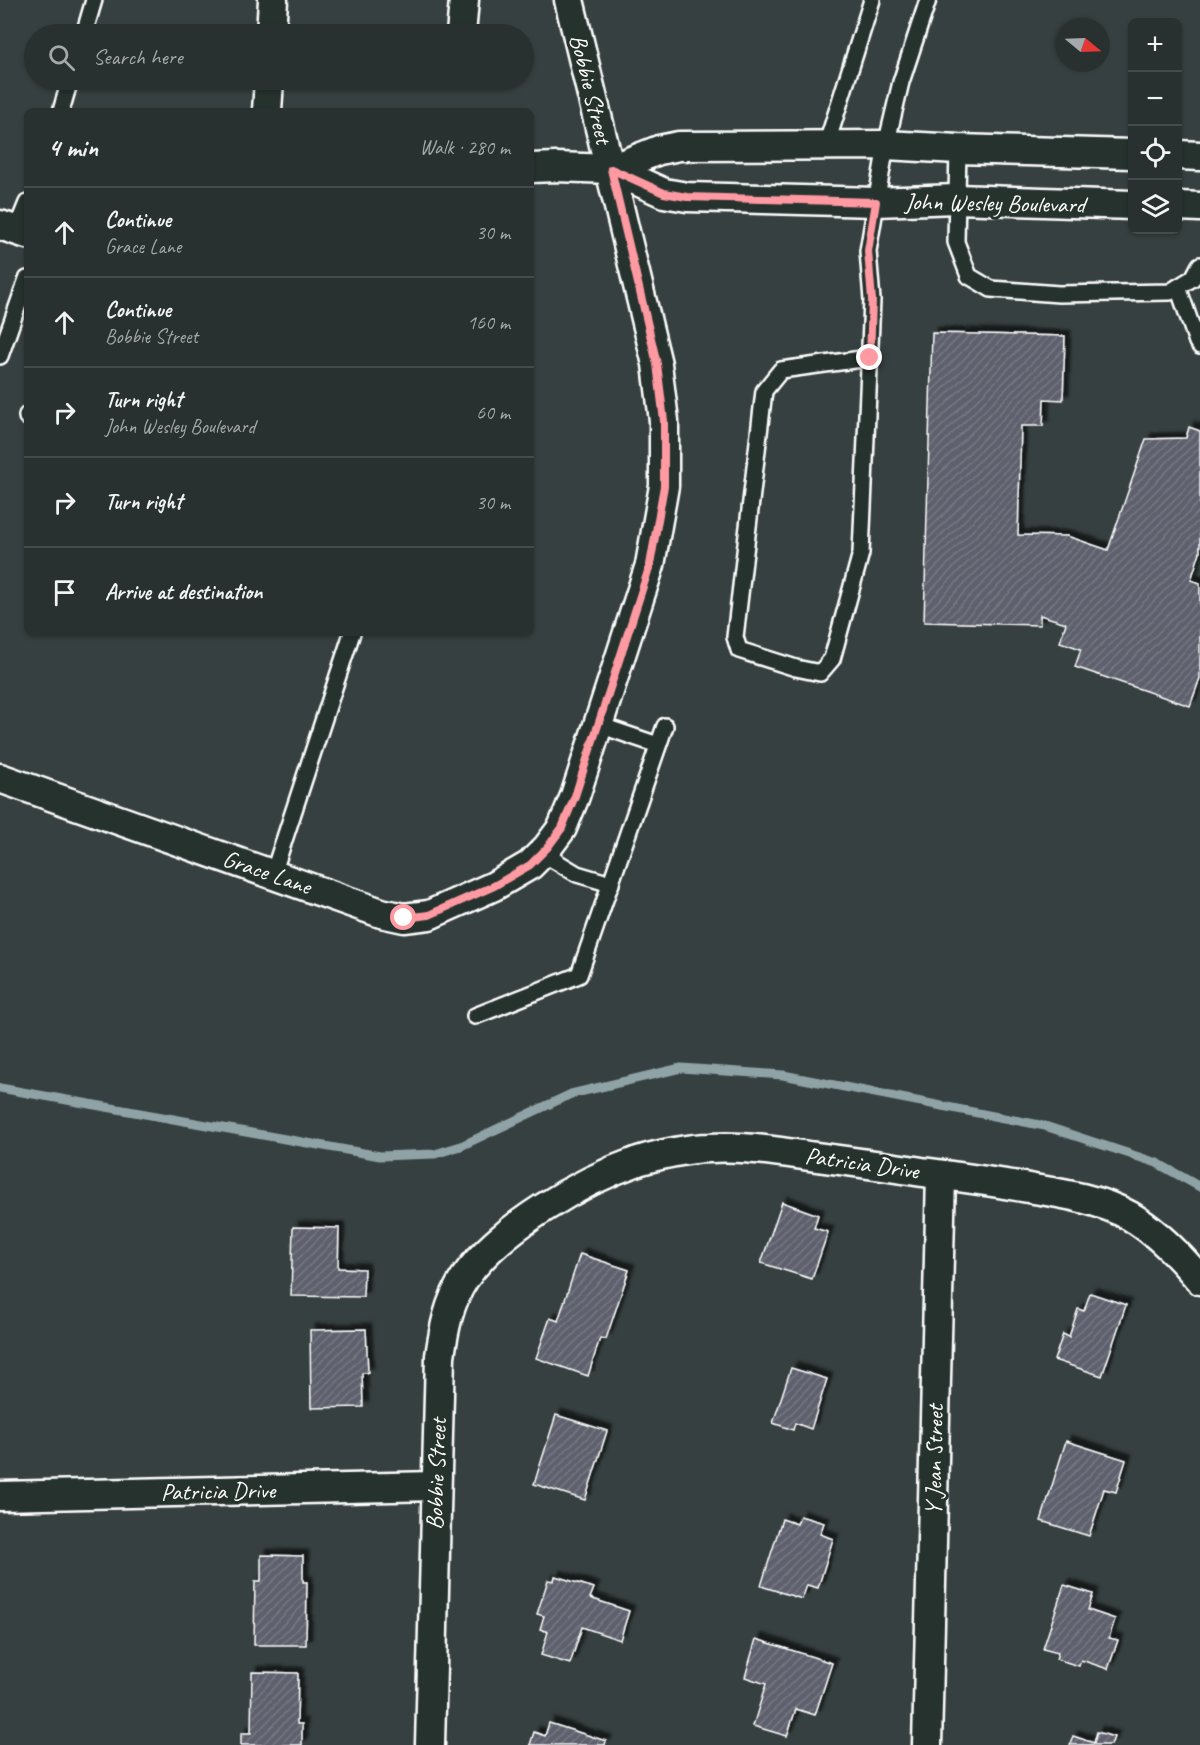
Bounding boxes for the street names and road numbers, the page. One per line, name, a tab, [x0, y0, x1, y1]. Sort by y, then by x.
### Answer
street label: Bobbie Street	[563, 31, 620, 149]
street label: John Wesley Boulevard	[904, 186, 1089, 220]
street label: Grace Lane	[219, 843, 317, 902]
street label: Patricia Drive	[803, 1140, 923, 1186]
street label: Y Jean Street	[918, 1402, 950, 1516]
street label: Bobbie Street	[419, 1416, 453, 1530]
street label: Patricia Drive	[161, 1475, 278, 1507]

